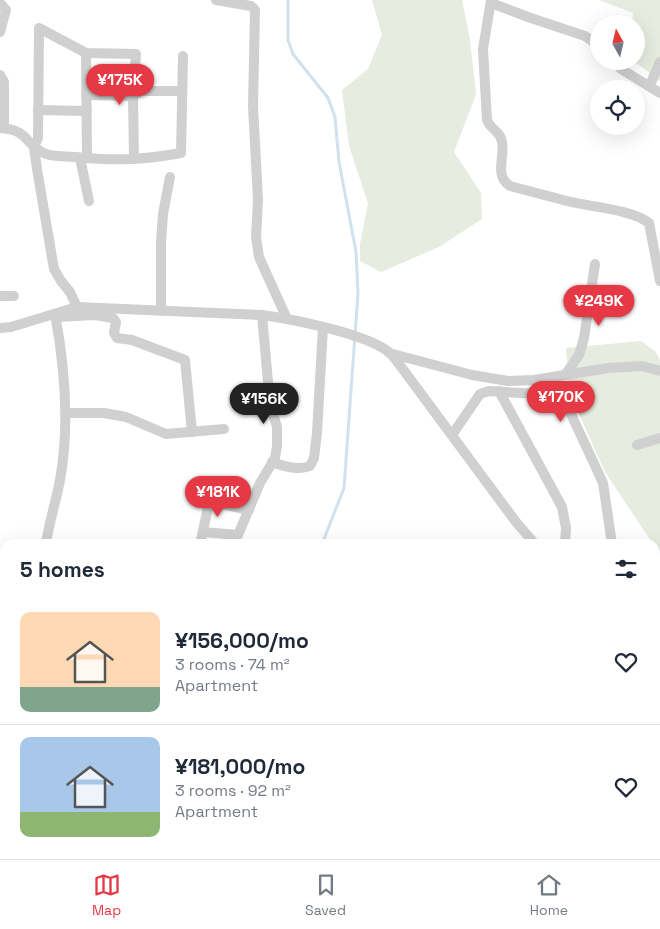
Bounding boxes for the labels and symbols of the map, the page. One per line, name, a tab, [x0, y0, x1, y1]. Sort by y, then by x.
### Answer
north arrow	[590, 15, 645, 70]
pin: ¥175K	[85, 64, 155, 106]
pin: ¥249K	[564, 284, 634, 327]
pin: ¥170K	[526, 380, 596, 423]
pin: ¥156K	[229, 382, 299, 425]
pin: ¥181K	[183, 476, 253, 518]

